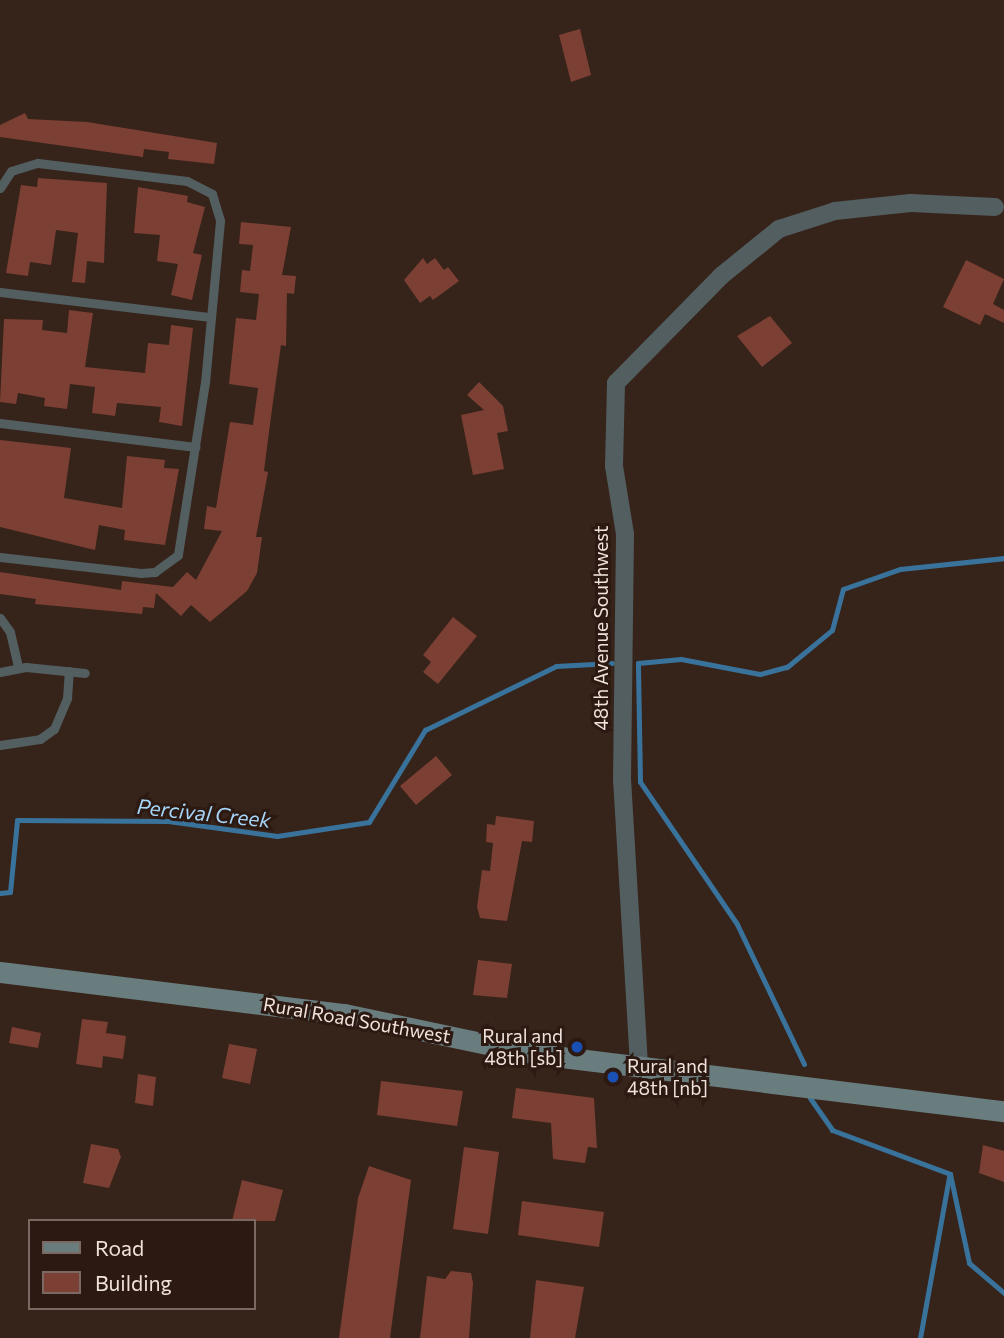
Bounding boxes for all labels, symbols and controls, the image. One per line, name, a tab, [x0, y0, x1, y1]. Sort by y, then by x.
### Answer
street label: 48th Avenue Southwest	[590, 525, 612, 731]
water label: Percival Creek	[136, 793, 272, 833]
street label: Rural Road Southwest	[262, 992, 452, 1048]
place label: Rural and 48th [sb]	[482, 1025, 563, 1069]
marker: Rural and 48th [sb]	[569, 1039, 585, 1055]
place label: Rural and 48th [nb]	[627, 1055, 708, 1099]
marker: Rural and 48th [nb]	[605, 1069, 621, 1085]
legend	[28, 1219, 256, 1310]
text: Road	[95, 1235, 144, 1260]
text: Building	[95, 1270, 172, 1295]

